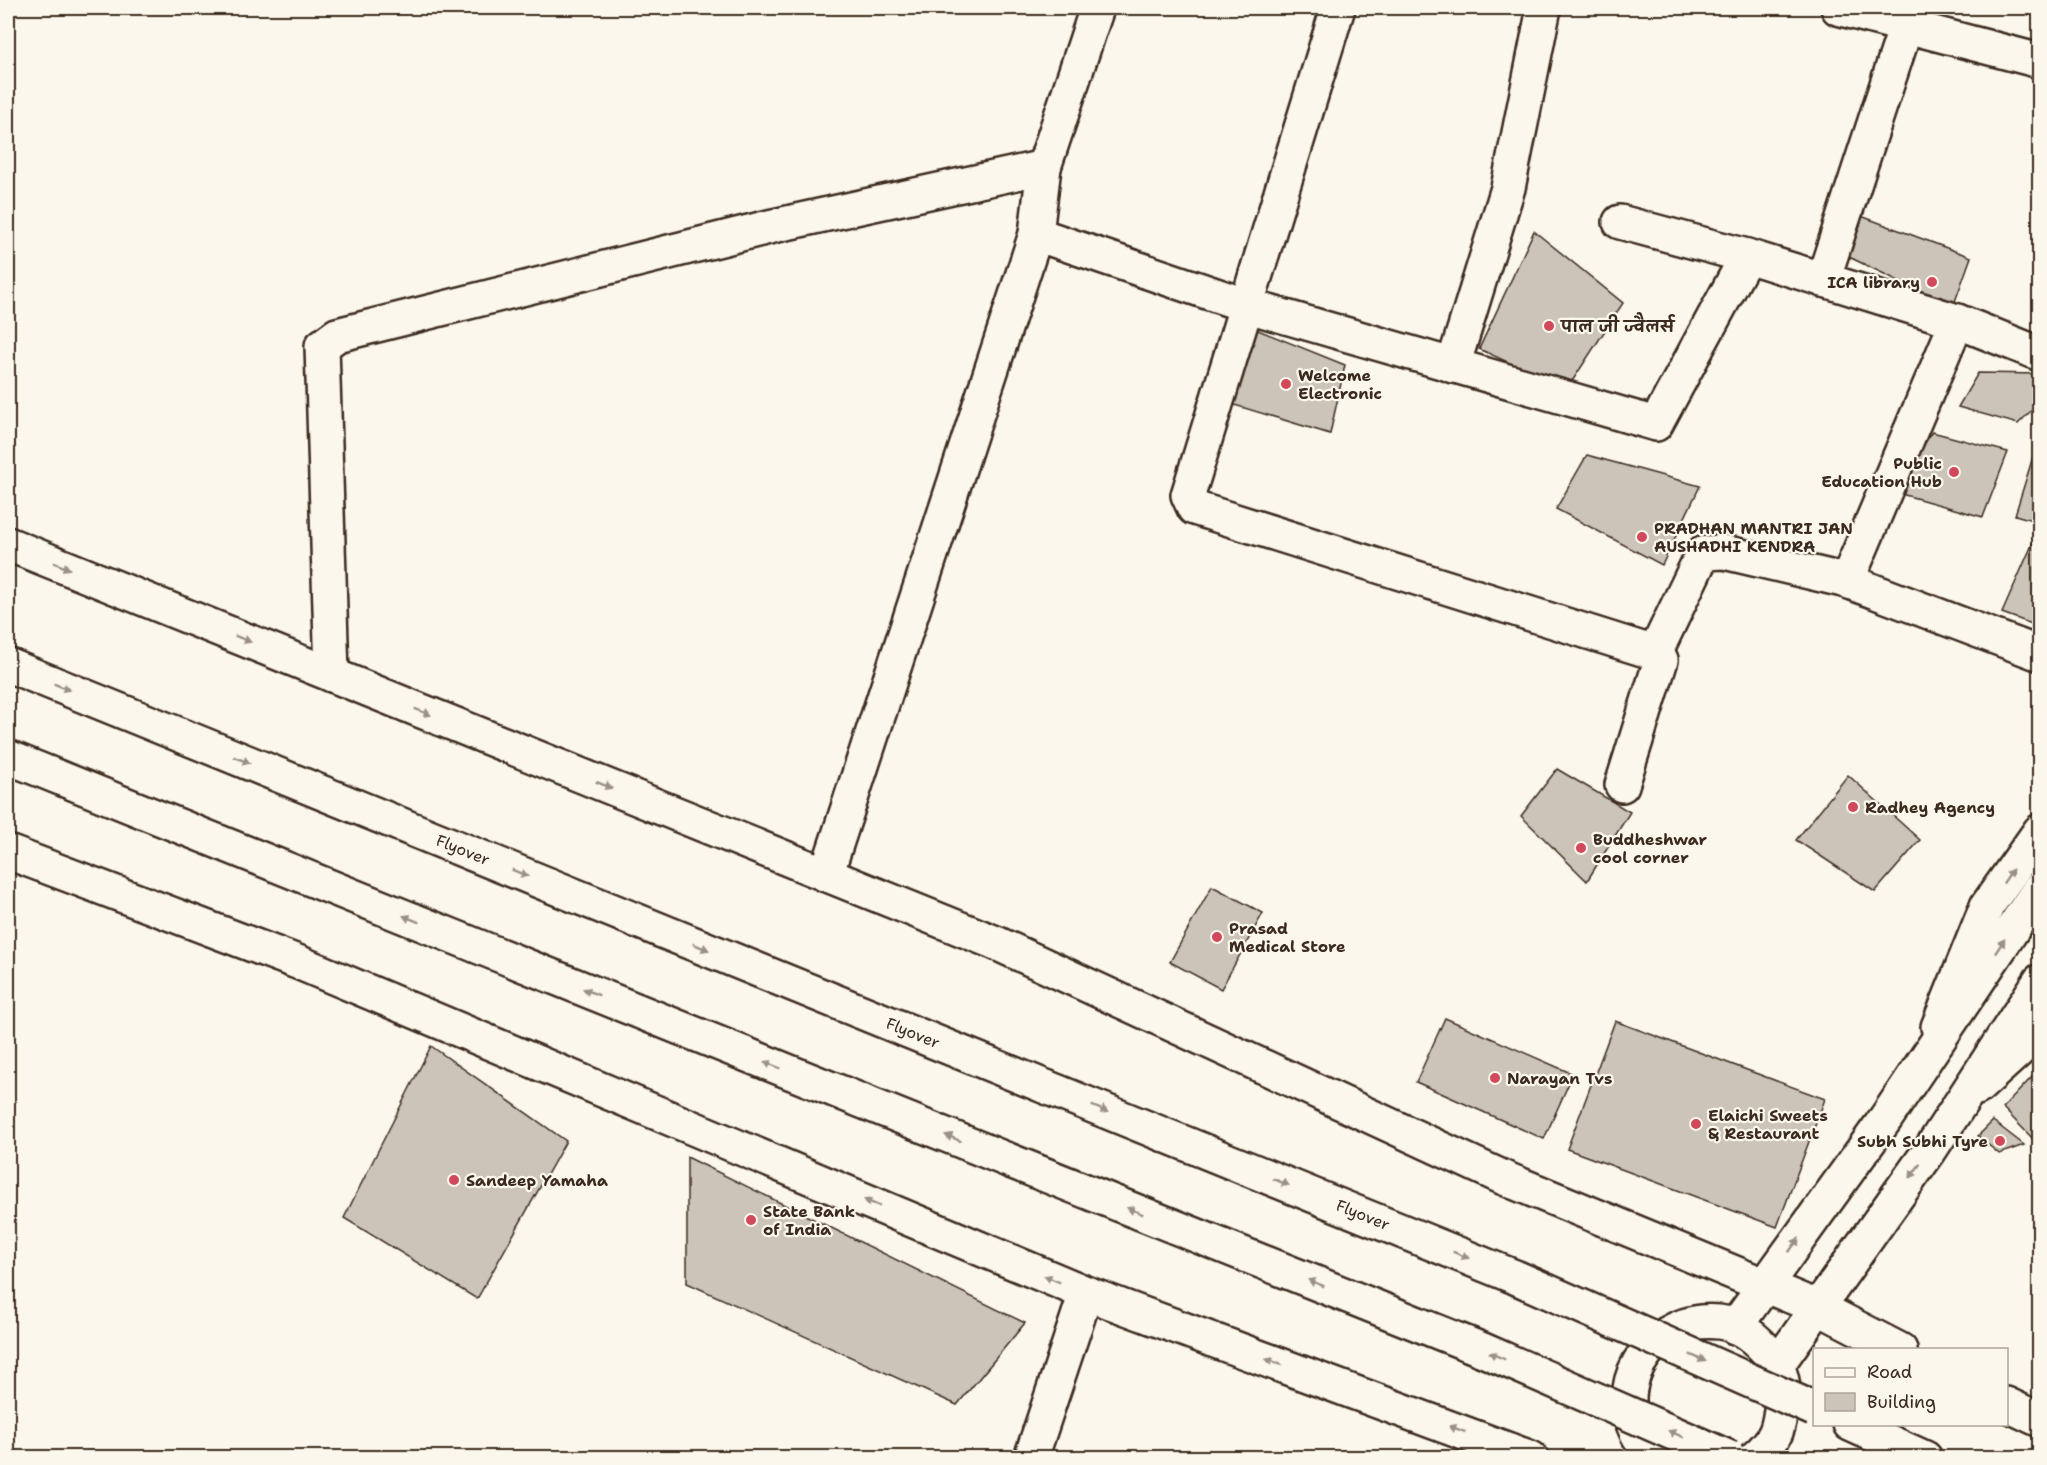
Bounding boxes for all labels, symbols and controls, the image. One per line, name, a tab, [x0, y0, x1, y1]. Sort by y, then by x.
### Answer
place label: ICA library	[1827, 272, 1920, 293]
marker: ICA library	[1925, 275, 1939, 289]
place label: पाल जी ज्वैलर्स	[1559, 312, 1676, 337]
marker: पाल जी ज्वैलर्स	[1542, 319, 1556, 333]
place label: Welcome Electronic	[1298, 365, 1382, 404]
marker: Welcome Electronic	[1279, 377, 1293, 391]
place label: Public Education Hub	[1821, 453, 1942, 492]
marker: Public Education Hub	[1947, 465, 1961, 479]
place label: PRADHAN MANTRI JAN AUSHADHI KENDRA	[1654, 518, 1853, 557]
marker: PRADHAN MANTRI JAN AUSHADHI KENDRA	[1635, 530, 1649, 544]
one-way arrow	[53, 561, 71, 571]
one-way arrow	[234, 634, 252, 644]
one-way arrow	[53, 682, 71, 692]
one-way arrow	[415, 707, 433, 717]
one-way arrow	[234, 755, 252, 765]
one-way arrow	[595, 781, 613, 790]
place label: Radhey Agency	[1865, 797, 1995, 818]
marker: Radhey Agency	[1846, 800, 1860, 814]
place label: Buddheshwar cool corner	[1593, 829, 1708, 868]
street label: Flyover	[433, 830, 493, 870]
marker: Buddheshwar cool corner	[1574, 841, 1588, 855]
one-way arrow	[512, 868, 530, 878]
one-way arrow	[2002, 868, 2013, 884]
one-way arrow	[401, 914, 419, 924]
place label: Prasad Medical Store	[1229, 918, 1346, 957]
marker: Prasad Medical Store	[1210, 930, 1224, 944]
one-way arrow	[1994, 939, 2006, 955]
one-way arrow	[692, 943, 710, 952]
one-way arrow	[582, 987, 600, 997]
street label: Flyover	[883, 1013, 943, 1053]
one-way arrow	[763, 1060, 781, 1070]
place label: Narayan Tvs	[1507, 1068, 1612, 1089]
marker: Narayan Tvs	[1488, 1071, 1502, 1085]
one-way arrow	[1091, 1105, 1109, 1114]
place label: Elaichi Sweets & Restaurant	[1708, 1105, 1828, 1144]
marker: Elaichi Sweets & Restaurant	[1689, 1117, 1703, 1131]
place label: Subh Subhi Tyre	[1857, 1131, 1988, 1152]
one-way arrow	[944, 1133, 962, 1143]
marker: Subh Subhi Tyre	[1993, 1134, 2007, 1148]
one-way arrow	[1910, 1163, 1922, 1178]
place label: Sandeep Yamaha	[466, 1170, 608, 1191]
marker: Sandeep Yamaha	[447, 1173, 461, 1187]
one-way arrow	[1272, 1177, 1290, 1187]
street label: Flyover	[1333, 1195, 1393, 1235]
one-way arrow	[863, 1198, 881, 1207]
place label: State Bank of India	[763, 1201, 855, 1240]
one-way arrow	[1126, 1206, 1144, 1216]
marker: State Bank of India	[744, 1213, 758, 1227]
one-way arrow	[1788, 1238, 1800, 1254]
one-way arrow	[1453, 1250, 1471, 1260]
one-way arrow	[1042, 1274, 1060, 1284]
one-way arrow	[1307, 1278, 1325, 1288]
legend	[1813, 1348, 2008, 1426]
one-way arrow	[1489, 1352, 1506, 1361]
one-way arrow	[1689, 1353, 1707, 1363]
one-way arrow	[1265, 1357, 1283, 1366]
text: Road	[1867, 1360, 1912, 1384]
text: Building	[1867, 1390, 1936, 1414]
one-way arrow	[1447, 1424, 1465, 1434]
one-way arrow	[1667, 1429, 1685, 1438]

